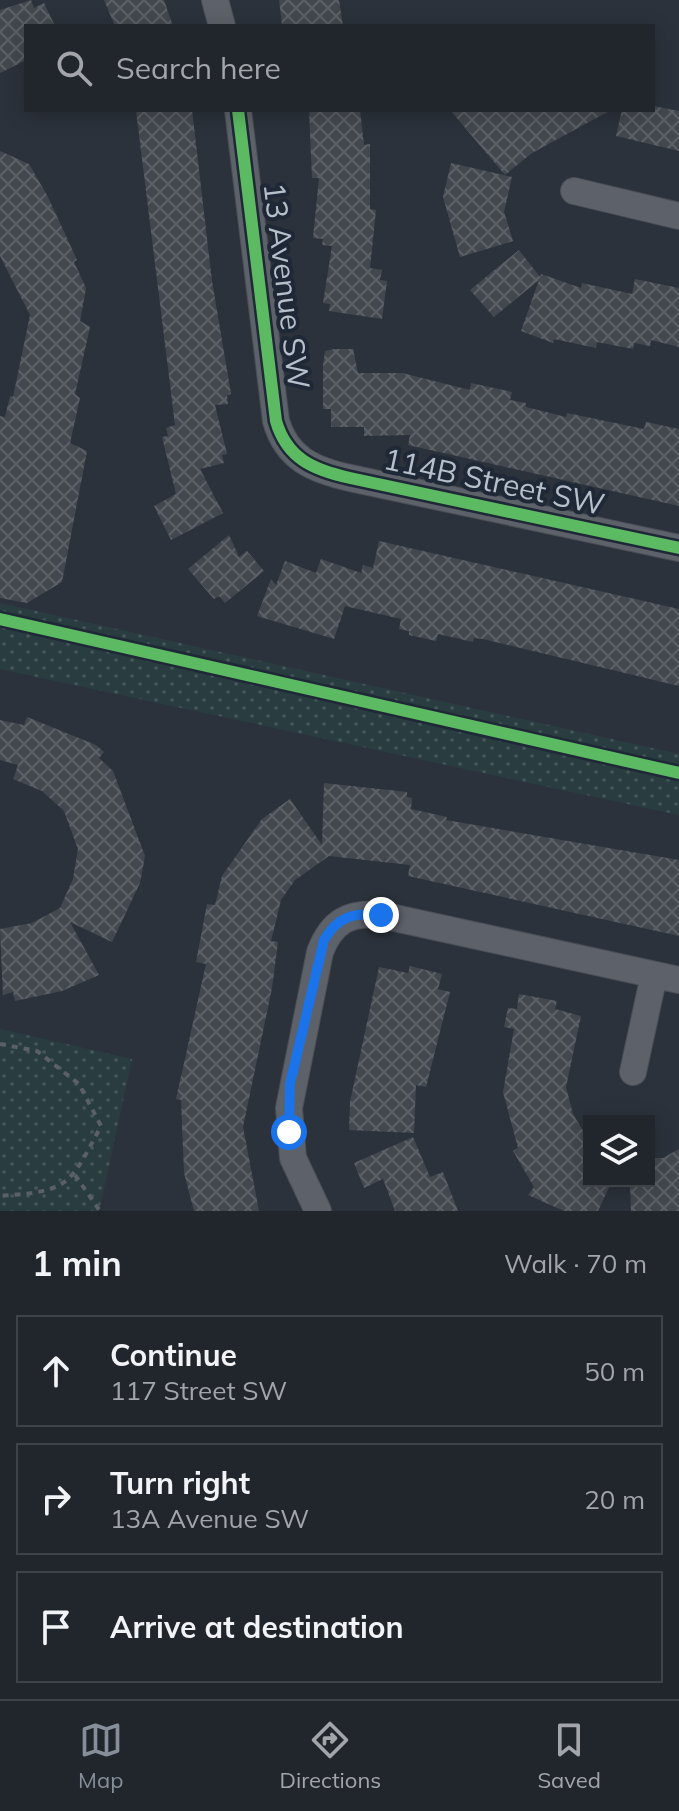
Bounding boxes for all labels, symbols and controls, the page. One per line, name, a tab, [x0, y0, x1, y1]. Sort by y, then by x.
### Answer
search box	[24, 24, 655, 112]
icon: search	[52, 46, 96, 90]
text: Search here	[116, 49, 281, 87]
street label: 13 Avenue SW	[255, 180, 319, 391]
street label: 114B Street SW	[380, 439, 608, 523]
route end	[363, 897, 399, 933]
route start	[271, 1114, 307, 1150]
map controls	[583, 1115, 655, 1187]
button: layers	[583, 1115, 655, 1187]
text: 1 min	[32, 1242, 122, 1285]
text: Walk · 70 m	[504, 1247, 647, 1280]
text: Continue	[110, 1336, 237, 1374]
icon: ahead	[34, 1349, 78, 1393]
text: 50 m	[584, 1355, 645, 1388]
text: 117 Street SW	[110, 1374, 287, 1407]
text: Turn right	[110, 1464, 250, 1502]
icon: right	[34, 1477, 78, 1521]
text: 20 m	[584, 1483, 645, 1516]
text: 13A Avenue SW	[110, 1502, 309, 1535]
icon: arrive	[34, 1605, 78, 1649]
text: Arrive at destination	[110, 1608, 404, 1646]
tab: Map	[78, 1718, 123, 1794]
tab: Directions	[280, 1718, 381, 1794]
tab: Saved	[537, 1718, 601, 1794]

